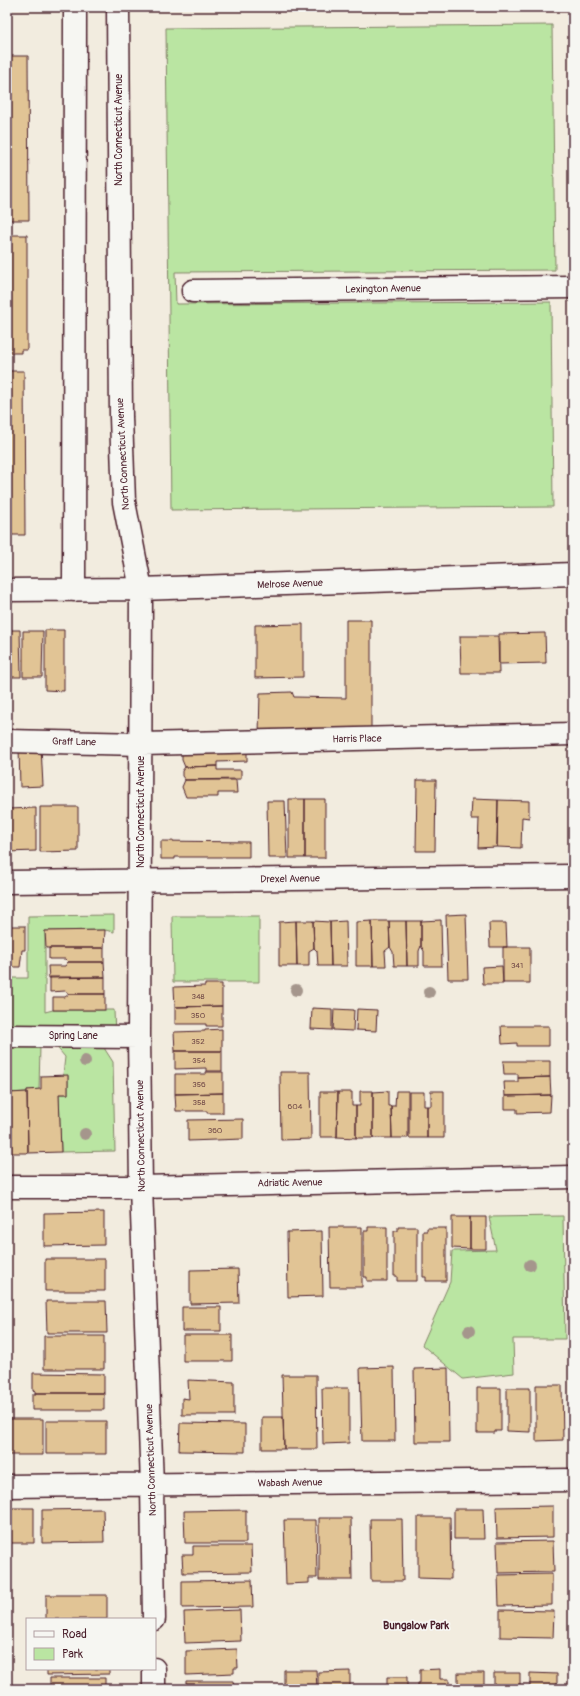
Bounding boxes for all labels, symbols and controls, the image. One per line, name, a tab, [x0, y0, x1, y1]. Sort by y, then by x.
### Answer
street label: North Connecticut Avenue	[113, 74, 125, 186]
street label: Lexington Avenue	[345, 282, 421, 296]
street label: North Connecticut Avenue	[114, 398, 132, 510]
street label: Melrose Avenue	[257, 577, 323, 591]
street label: Harris Place	[332, 733, 382, 745]
street label: Graff Lane	[52, 736, 96, 748]
street label: North Connecticut Avenue	[135, 756, 147, 868]
street label: Drexel Avenue	[260, 872, 320, 886]
house number: 341	[511, 961, 523, 970]
house number: 348	[191, 992, 205, 1001]
house number: 350	[191, 1011, 206, 1020]
street label: Spring Lane	[48, 1030, 98, 1042]
house number: 352	[191, 1037, 205, 1046]
house number: 354	[192, 1056, 206, 1065]
street label: North Connecticut Avenue	[134, 1080, 148, 1192]
house number: 356	[192, 1080, 206, 1089]
house number: 358	[193, 1098, 205, 1107]
house number: 604	[288, 1102, 303, 1111]
house number: 360	[208, 1126, 223, 1135]
street label: Adriatic Avenue	[257, 1176, 323, 1190]
street label: North Connecticut Avenue	[143, 1404, 159, 1516]
street label: Wabash Avenue	[257, 1476, 323, 1490]
legend	[26, 1618, 156, 1670]
district label: Bungalow Park	[383, 1619, 449, 1632]
text: Road	[62, 1627, 87, 1642]
text: Park	[62, 1647, 83, 1662]

